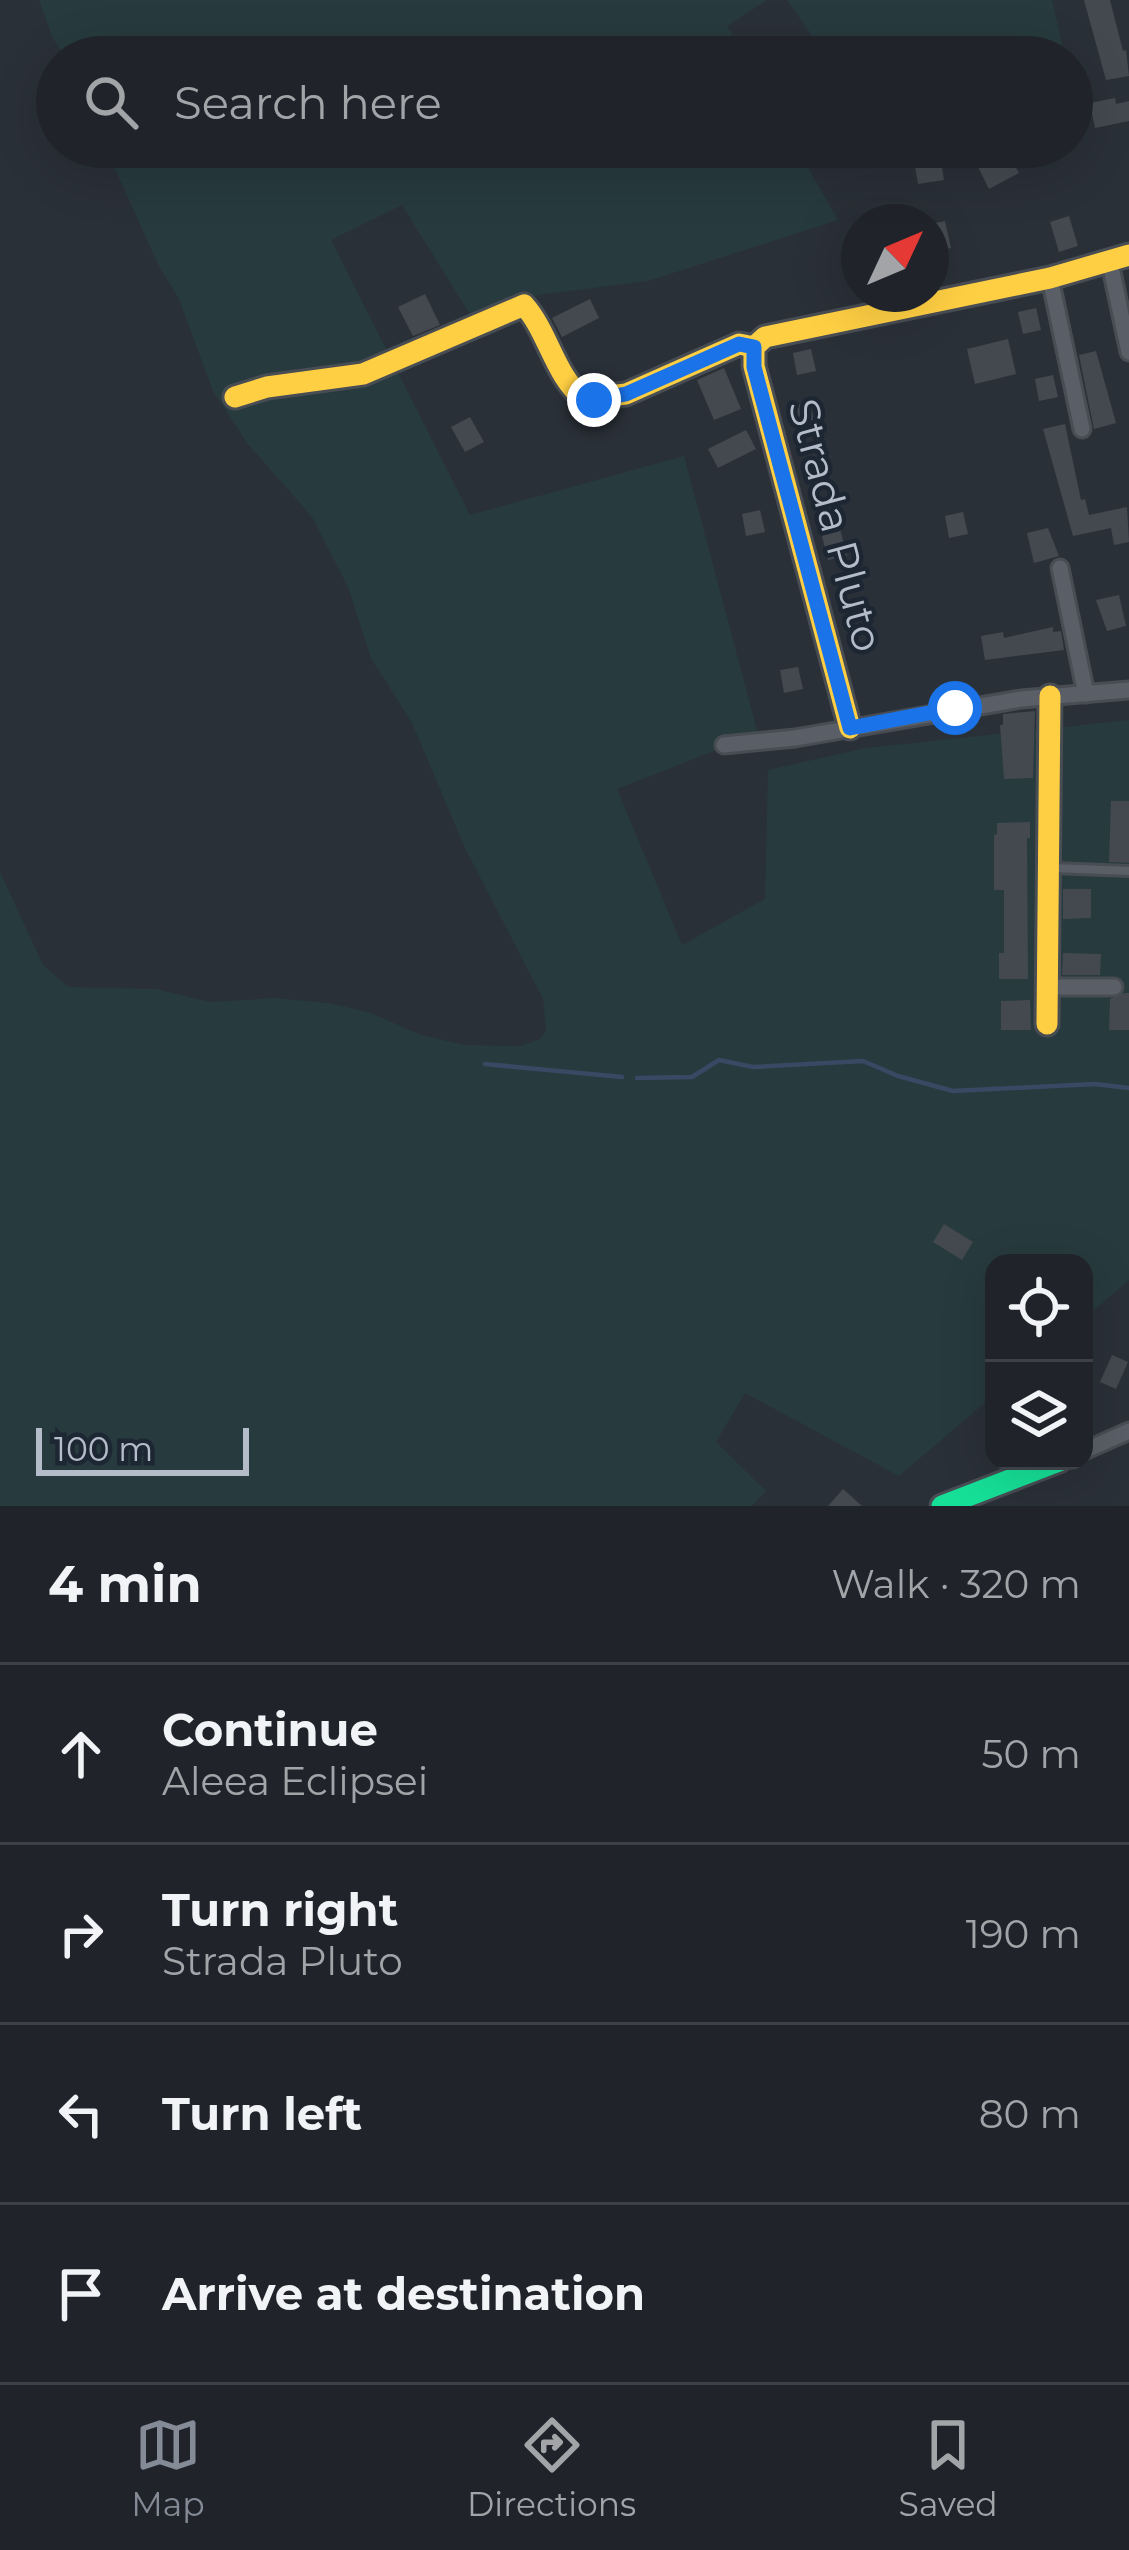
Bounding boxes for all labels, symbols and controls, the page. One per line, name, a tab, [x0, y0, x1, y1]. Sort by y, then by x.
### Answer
search box	[36, 36, 1093, 168]
icon: search	[78, 69, 144, 135]
text: Search here	[174, 75, 442, 130]
north arrow	[841, 204, 949, 312]
route end	[567, 373, 621, 427]
street label: Strada Pluto	[777, 393, 895, 657]
route start	[928, 681, 982, 735]
map controls	[985, 1254, 1093, 1470]
button: locate	[985, 1254, 1093, 1362]
button: layers	[985, 1362, 1093, 1470]
scale bar	[36, 1422, 249, 1475]
text: 100 m	[54, 1429, 153, 1469]
text: 4 min	[48, 1553, 202, 1615]
text: Walk · 320 m	[831, 1560, 1081, 1608]
text: Continue	[162, 1702, 378, 1757]
icon: ahead	[48, 1721, 114, 1787]
text: 50 m	[982, 1730, 1081, 1778]
text: Aleea Eclipsei	[162, 1757, 428, 1805]
text: Turn right	[162, 1882, 398, 1937]
icon: right	[48, 1901, 114, 1967]
text: 190 m	[966, 1910, 1081, 1958]
text: Strada Pluto	[162, 1937, 403, 1985]
icon: left	[48, 2081, 114, 2147]
text: Turn left	[162, 2086, 362, 2141]
text: 80 m	[979, 2090, 1081, 2138]
icon: arrive	[48, 2261, 114, 2327]
text: Arrive at destination	[162, 2266, 645, 2321]
tab: Map	[131, 2412, 205, 2524]
tab: Directions	[467, 2412, 636, 2524]
tab: Saved	[899, 2412, 998, 2524]

